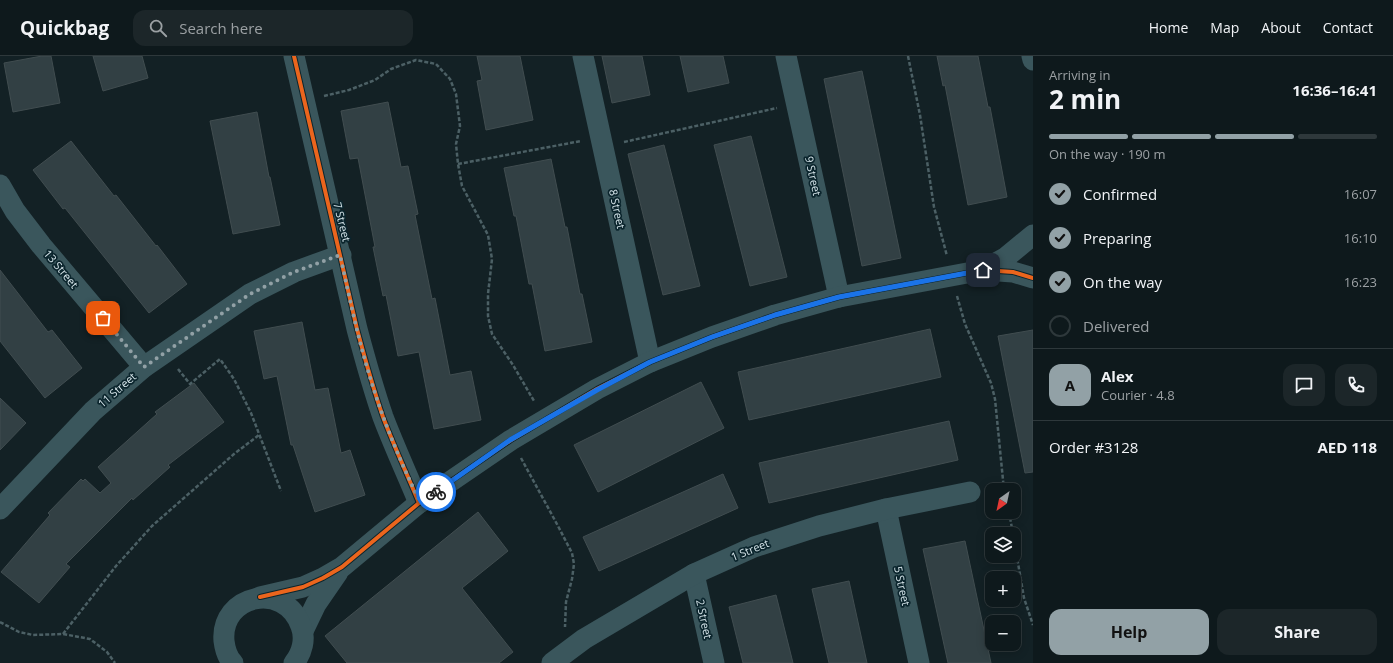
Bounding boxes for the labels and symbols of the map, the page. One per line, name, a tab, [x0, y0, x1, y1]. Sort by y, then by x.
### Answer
street label: 9 Street	[802, 155, 825, 197]
street label: 8 Street	[606, 188, 629, 230]
street label: 7 Street	[330, 201, 355, 243]
street label: 13 Street	[41, 246, 82, 291]
pin	[966, 253, 1000, 287]
pin	[86, 301, 120, 335]
street label: 11 Street	[94, 369, 139, 410]
courier	[416, 472, 456, 512]
north arrow	[985, 483, 1021, 519]
street label: 1 Street	[729, 535, 771, 564]
street label: 5 Street	[891, 565, 914, 607]
street label: 2 Street	[693, 598, 716, 640]

